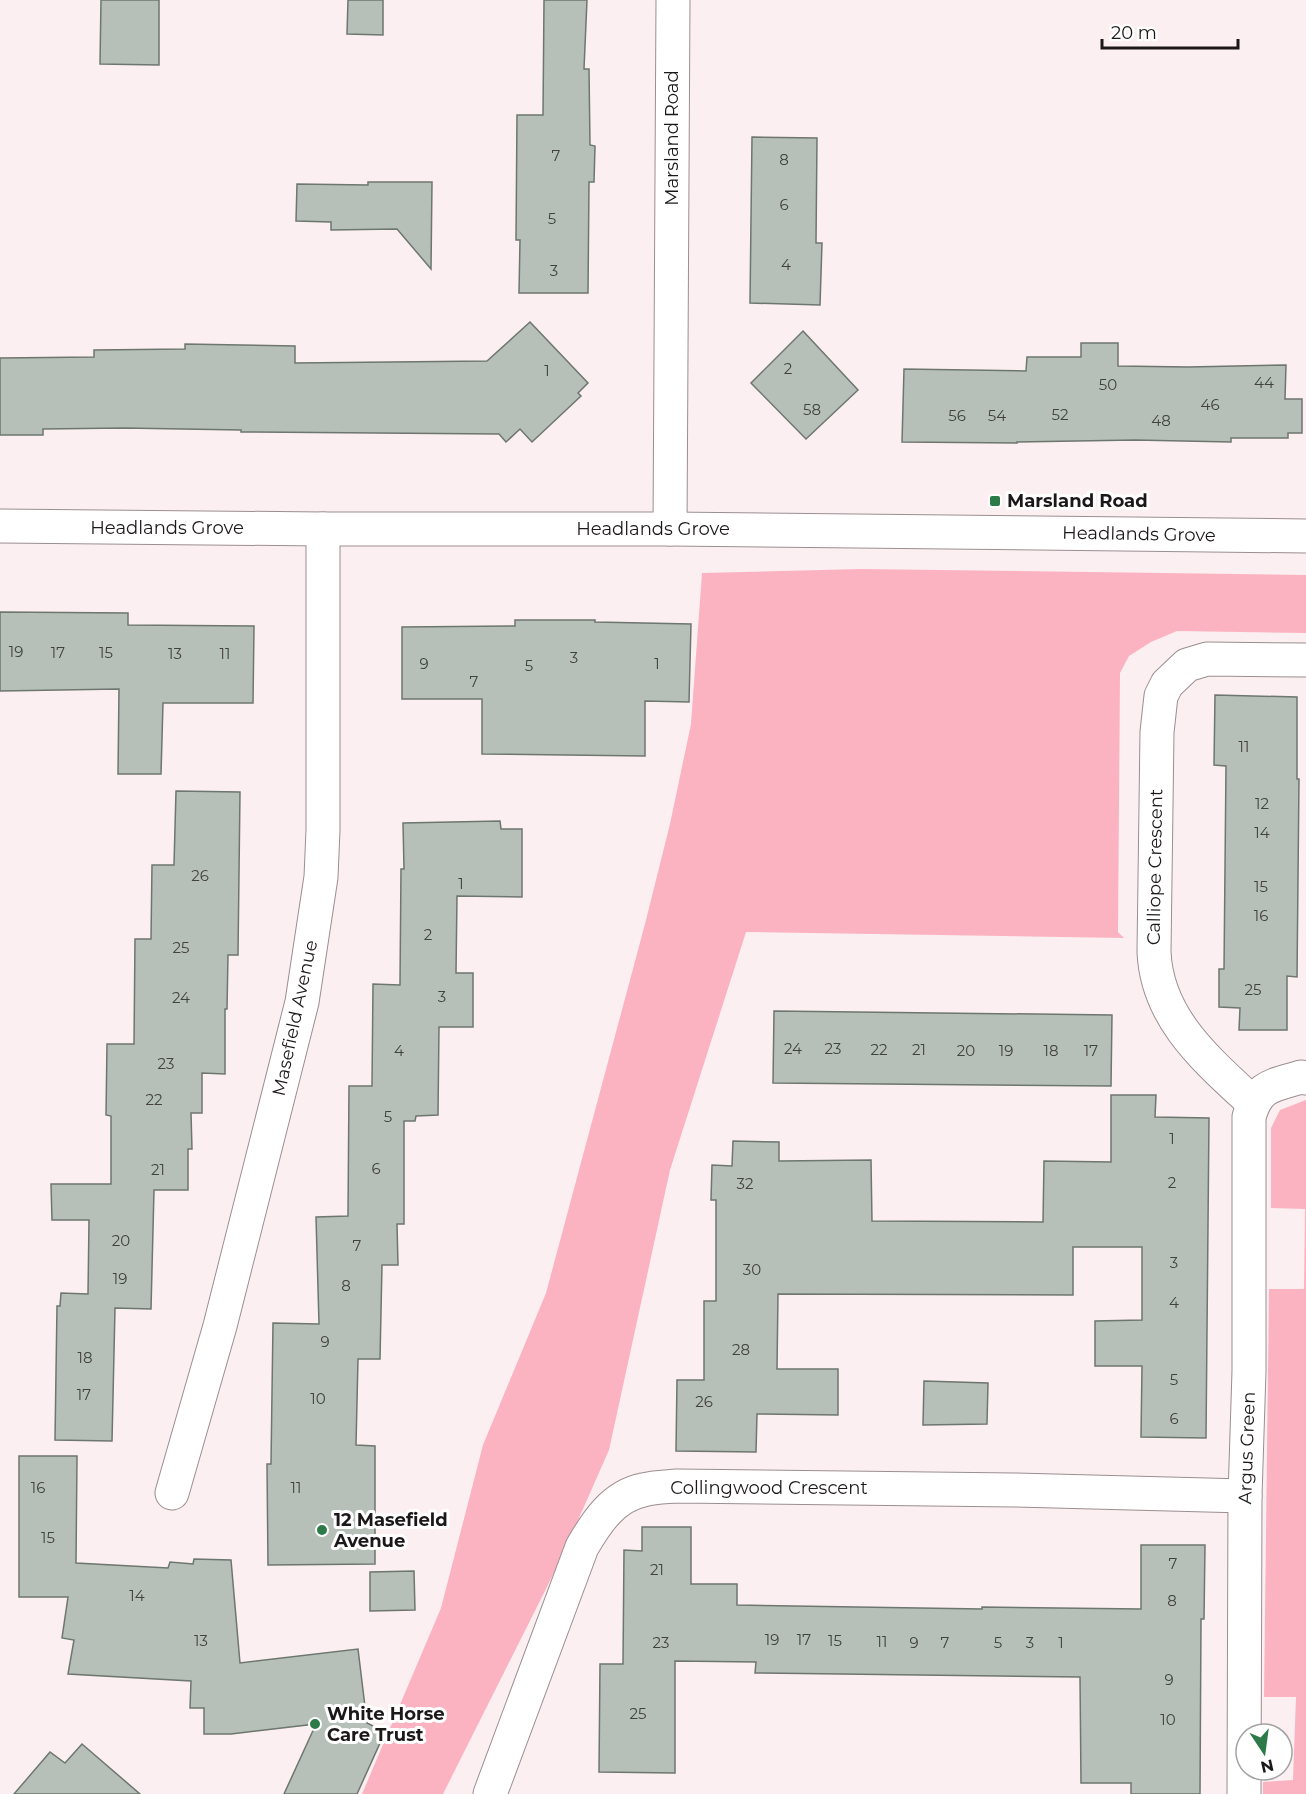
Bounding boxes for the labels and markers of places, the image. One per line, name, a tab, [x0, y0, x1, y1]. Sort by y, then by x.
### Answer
place label: Marsland Road	[1007, 490, 1148, 512]
marker: Marsland Road	[988, 494, 1002, 508]
place label: 12 Masefield Avenue	[333, 1509, 448, 1552]
marker: 12 Masefield Avenue	[315, 1523, 329, 1537]
place label: White Horse Care Trust	[327, 1703, 445, 1746]
marker: White Horse Care Trust	[308, 1717, 322, 1731]

